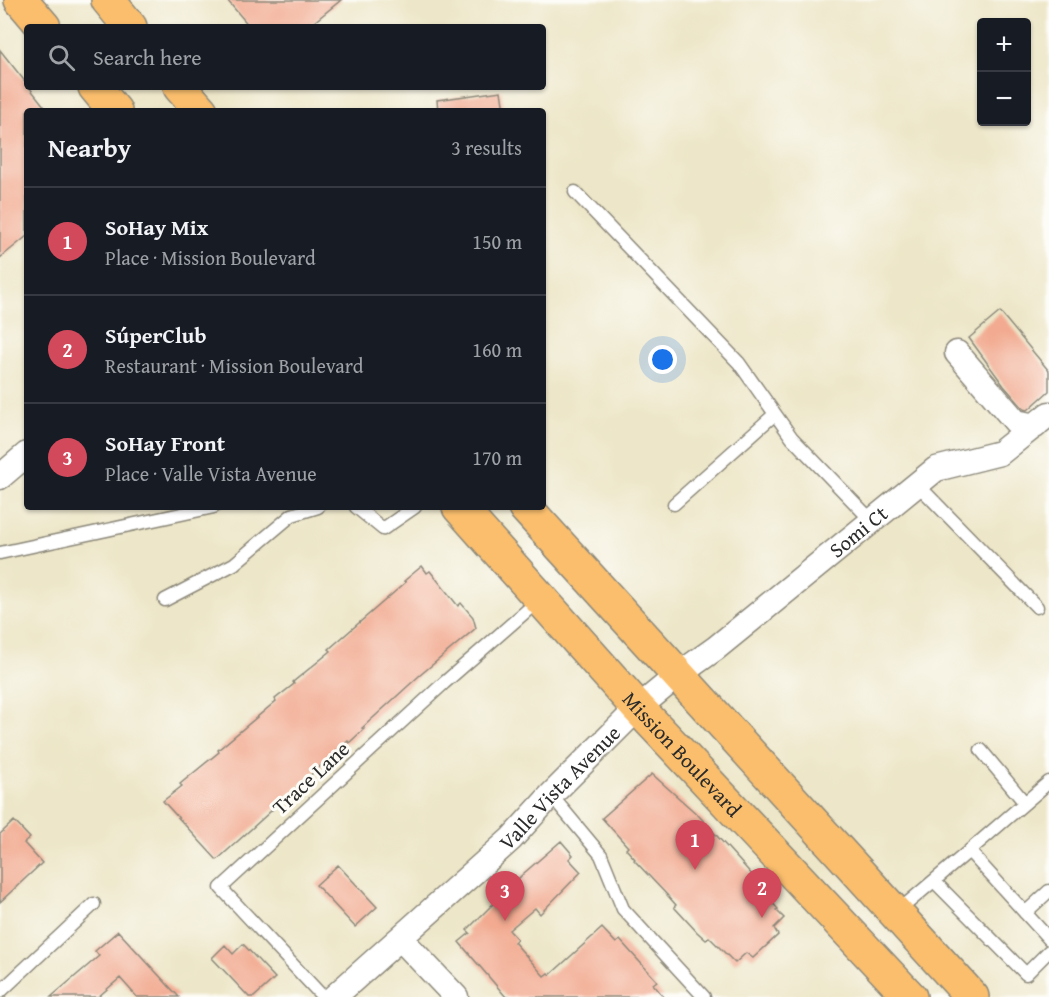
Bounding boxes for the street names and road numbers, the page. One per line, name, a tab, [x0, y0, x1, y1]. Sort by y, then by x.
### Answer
street label: Somi Ct	[822, 498, 895, 565]
street label: Mission Boulevard	[615, 684, 750, 824]
street label: Valle Vista Avenue	[492, 718, 627, 857]
street label: Trace Lane	[265, 734, 356, 822]

